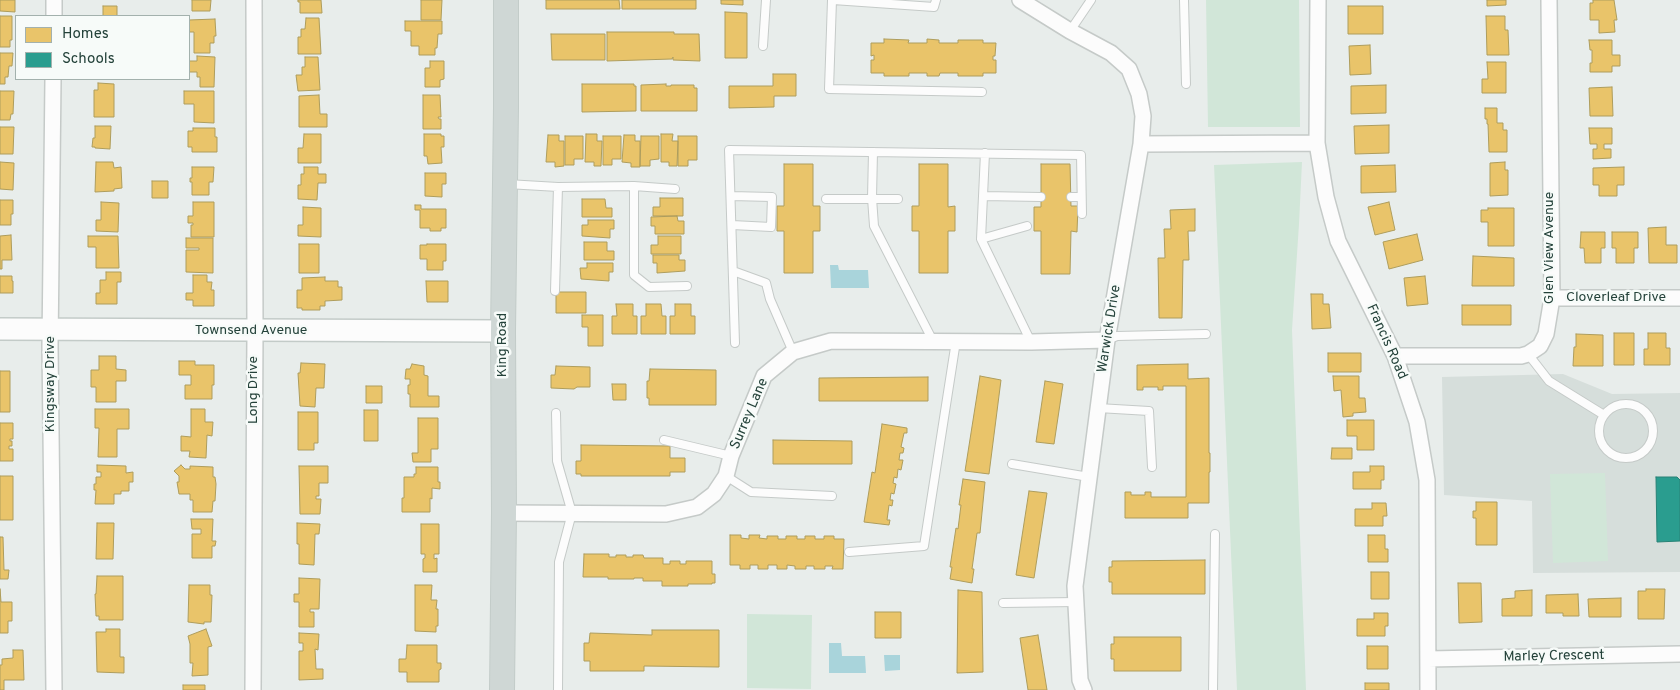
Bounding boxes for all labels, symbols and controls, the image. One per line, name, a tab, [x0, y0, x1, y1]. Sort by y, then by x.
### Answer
legend	[15, 15, 190, 80]
text: Homes	[62, 25, 109, 44]
text: Schools	[62, 50, 115, 69]
street label: Glen View Avenue	[1542, 192, 1558, 304]
street label: Warwick Drive	[1095, 284, 1125, 374]
street label: Cloverleaf Drive	[1566, 290, 1666, 306]
street label: Francis Road	[1362, 302, 1410, 382]
street label: King Road	[495, 313, 511, 377]
street label: Townsend Avenue	[195, 323, 307, 339]
street label: Kingsway Drive	[43, 336, 59, 432]
street label: Long Drive	[246, 356, 262, 424]
street label: Surrey Lane	[727, 376, 773, 452]
street label: Marley Crescent	[1503, 648, 1605, 666]

